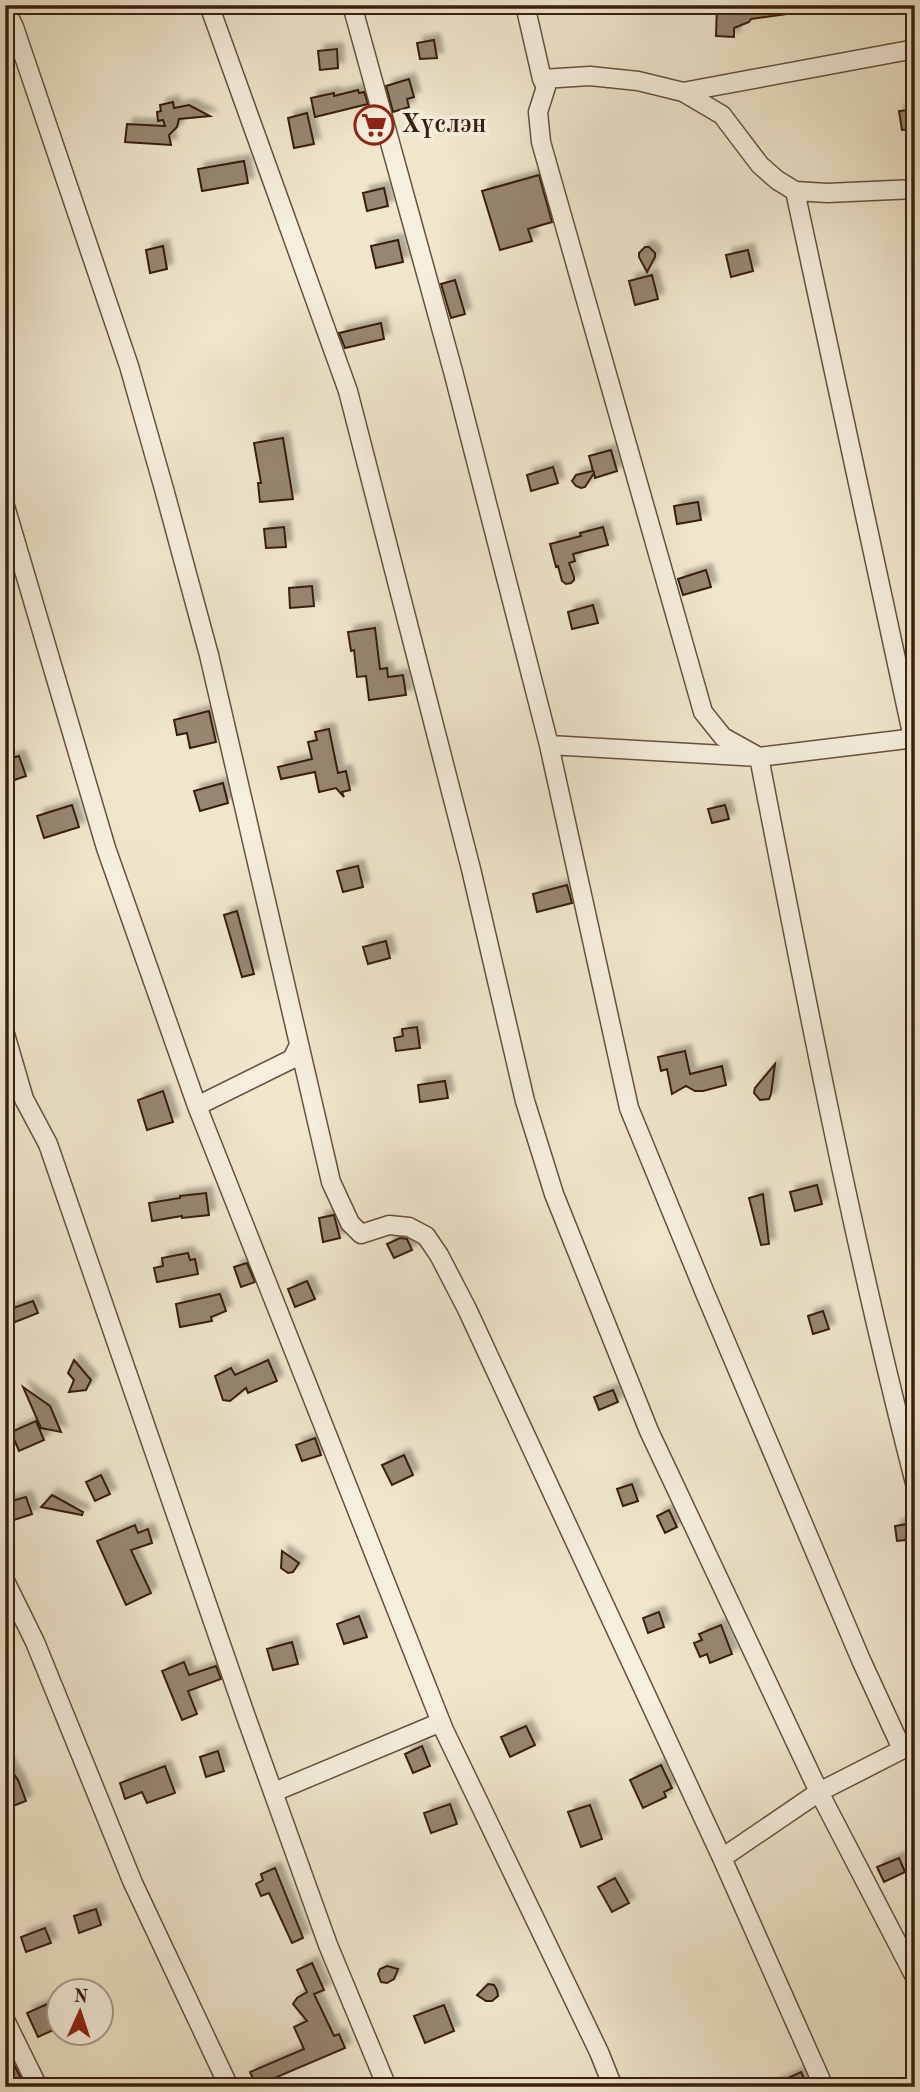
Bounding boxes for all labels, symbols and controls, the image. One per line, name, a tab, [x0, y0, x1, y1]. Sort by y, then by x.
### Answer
supermarket icon: Хүслэн	[353, 104, 395, 146]
place label: Хүслэн	[401, 112, 487, 138]
north arrow	[46, 1976, 116, 2046]
text: N	[73, 1988, 89, 2007]

